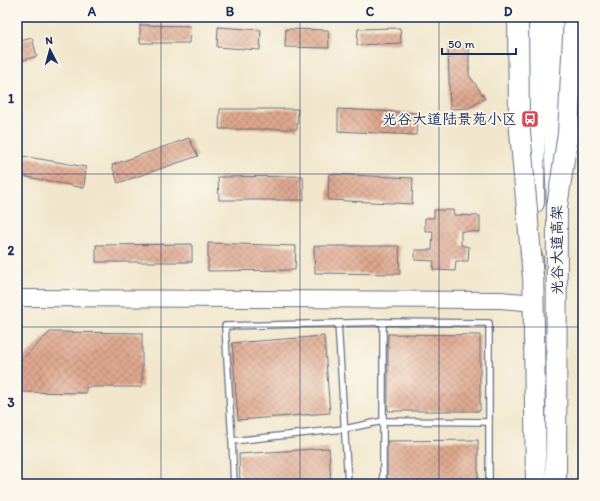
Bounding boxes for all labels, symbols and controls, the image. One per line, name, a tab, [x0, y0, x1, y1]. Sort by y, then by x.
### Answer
text: A	[87, 4, 97, 19]
text: B	[226, 4, 235, 19]
text: C	[366, 4, 375, 19]
text: D	[504, 4, 513, 19]
north arrow	[30, 30, 70, 70]
scale bar	[442, 30, 516, 56]
text: N	[45, 34, 53, 47]
text: 50 m	[448, 37, 474, 51]
text: 1	[8, 91, 14, 106]
bus stop icon: 光谷大道陆景苑小区	[520, 109, 540, 129]
place label: 光谷大道陆景苑小区	[382, 110, 517, 128]
street label: 光谷大道高架	[548, 205, 566, 295]
text: 2	[8, 243, 15, 258]
text: 3	[7, 395, 15, 410]

